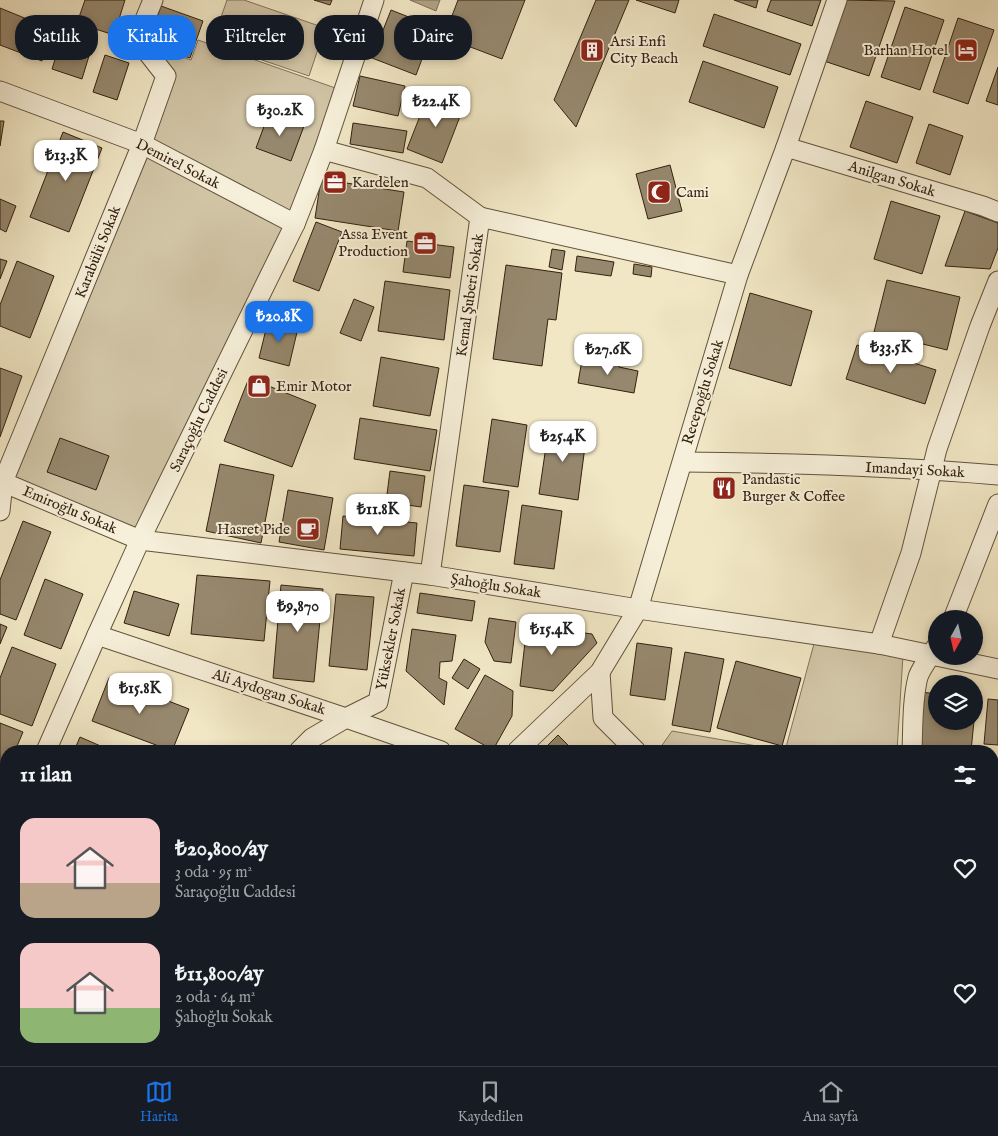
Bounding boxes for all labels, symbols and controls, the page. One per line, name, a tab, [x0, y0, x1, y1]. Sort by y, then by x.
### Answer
chip: Satılık	[15, 15, 98, 60]
chip: Kiralık	[108, 15, 196, 60]
chip: Filtreler	[206, 15, 304, 60]
chip: Yeni	[314, 15, 384, 60]
chip: Daire	[394, 15, 472, 60]
place label: Arsi Enfi City Beach	[609, 32, 678, 68]
building icon: Arsi Enfi City Beach	[579, 37, 605, 63]
hotel icon: Barhan Hotel	[953, 37, 979, 63]
place label: Barhan Hotel	[864, 41, 949, 60]
pin: ₺22.4K	[395, 86, 477, 128]
text: ₺22.4K	[412, 92, 460, 112]
pin: ₺30.2K	[239, 94, 321, 137]
text: ₺30.2K	[257, 101, 303, 121]
street label: Demirel Sokak	[132, 135, 224, 194]
pin: ₺13.3K	[25, 140, 107, 182]
text: ₺13.3K	[45, 146, 87, 166]
street label: Anilgan Sokak	[845, 156, 939, 202]
office icon: Kardelen	[322, 169, 348, 195]
place label: Kardelen	[352, 173, 409, 192]
mosque icon: Cami	[646, 179, 672, 205]
place label: Cami	[676, 183, 709, 202]
street label: Karabülü Sokak	[71, 202, 126, 301]
place label: Assa Event Production	[338, 225, 408, 261]
office icon: Assa Event Production	[412, 230, 438, 256]
street label: Kemal Şuberi Sokak	[452, 231, 488, 358]
pin: ₺20.8K	[238, 300, 320, 343]
text: ₺20.8K	[256, 307, 302, 327]
pin: ₺33.5K	[850, 332, 932, 374]
pin: ₺27.6K	[567, 334, 649, 376]
street label: Recepoğlu Sokak	[678, 336, 728, 447]
text: ₺33.5K	[870, 338, 912, 358]
text: ₺27.6K	[585, 340, 631, 360]
street label: Saraçoğlu Caddesi	[166, 365, 232, 475]
shop icon: Emir Motor	[246, 373, 272, 399]
place label: Emir Motor	[276, 377, 352, 396]
pin: ₺25.4K	[522, 420, 604, 463]
text: ₺25.4K	[540, 427, 586, 447]
street label: Imandayi Sokak	[865, 458, 966, 482]
place label: Pandastic Burger & Coffee	[742, 470, 845, 506]
restaurant icon: Pandastic Burger & Coffee	[711, 475, 737, 501]
street label: Emiroğlu Sokak	[20, 482, 121, 539]
pin: ₺11.8K	[337, 494, 419, 536]
text: ₺11.8K	[357, 500, 399, 520]
cafe icon: Hasret Pide	[295, 516, 321, 542]
place label: Hasret Pide	[217, 520, 290, 539]
street label: Şahoğlu Sokak	[449, 569, 544, 603]
street label: Yüksekler Sokak	[372, 585, 410, 692]
pin: ₺9,870	[257, 590, 339, 633]
text: ₺9,870	[277, 597, 319, 617]
north arrow	[928, 610, 982, 665]
map controls	[928, 610, 983, 730]
pin: ₺15.4K	[511, 614, 593, 656]
text: ₺15.4K	[530, 620, 574, 640]
street label: Ali Aydogan Sokak	[209, 664, 329, 720]
pin: ₺15.8K	[99, 672, 181, 715]
button: layers	[928, 675, 983, 730]
text: ₺15.8K	[119, 679, 161, 699]
icon: filters	[951, 761, 979, 789]
text: 11 ilan	[20, 762, 72, 789]
text: ₺20,800/ay	[175, 836, 268, 863]
icon: home	[60, 838, 120, 898]
icon: heart	[951, 854, 979, 882]
text: 3 oda · 95 m²	[175, 863, 252, 883]
text: Saraçoğlu Caddesi	[175, 883, 296, 903]
text: ₺11,800/ay	[175, 961, 263, 988]
icon: home	[60, 963, 120, 1023]
icon: heart	[951, 979, 979, 1007]
text: 2 oda · 64 m²	[175, 988, 256, 1008]
text: Şahoğlu Sokak	[175, 1008, 273, 1028]
tab: Harita	[140, 1078, 178, 1126]
tab: Kaydedilen	[458, 1078, 523, 1126]
tab: Ana sayfa	[803, 1078, 858, 1126]

